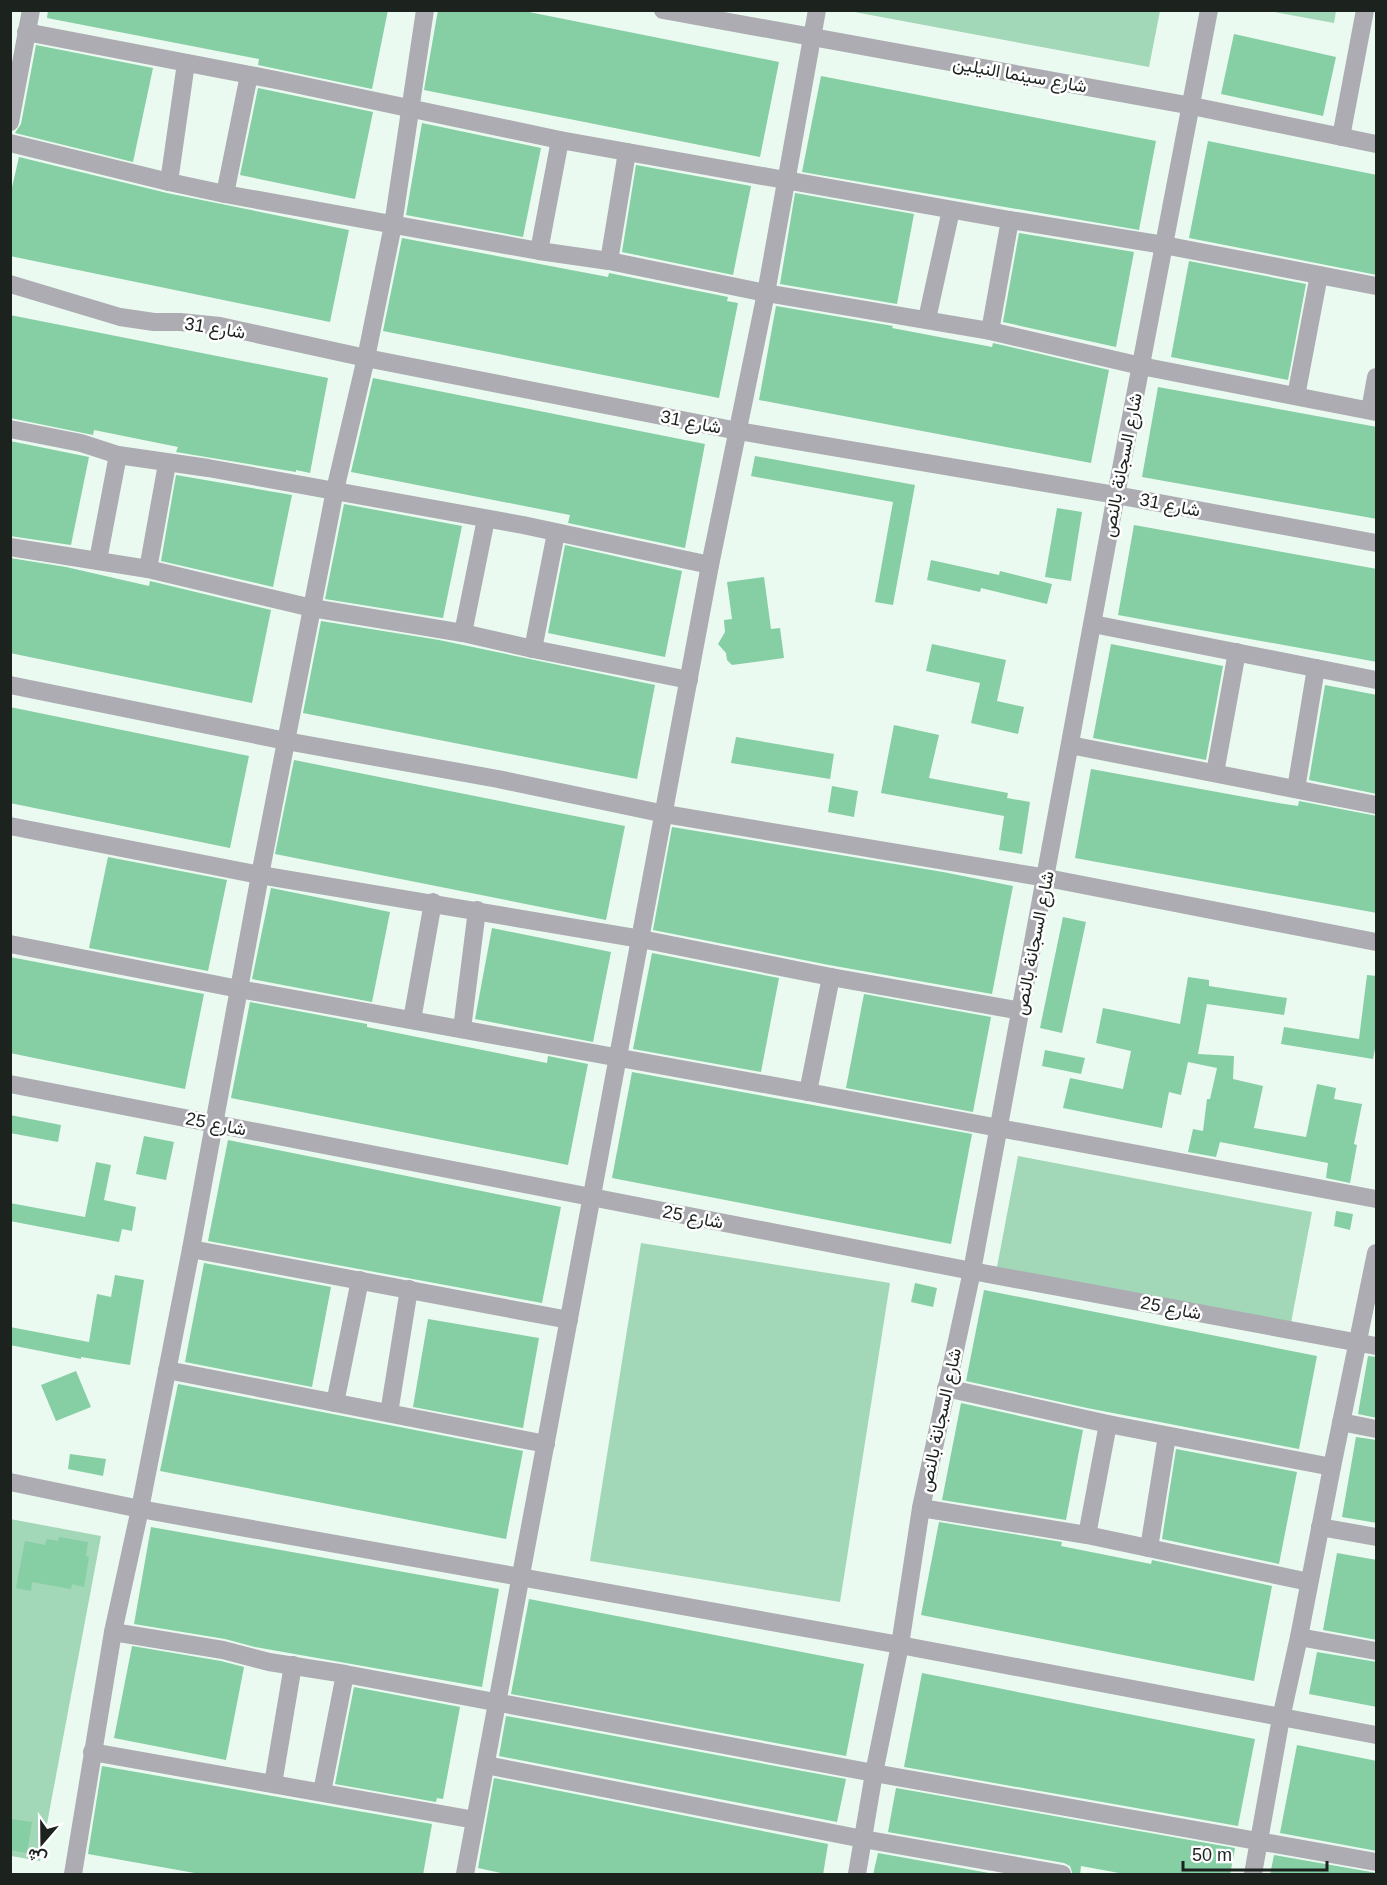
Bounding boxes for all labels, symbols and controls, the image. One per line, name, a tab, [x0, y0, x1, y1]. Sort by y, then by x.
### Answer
street label: شارع سينما النيلين	[951, 53, 1089, 99]
street label: شارع 31	[183, 313, 247, 345]
street label: شارع السجانة بالنص	[1098, 391, 1148, 539]
street label: شارع 31	[659, 406, 723, 440]
street label: شارع 31	[1138, 489, 1202, 523]
street label: شارع السجانة بالنص	[1010, 869, 1060, 1017]
street label: شارع 25	[184, 1108, 248, 1142]
street label: شارع 25	[661, 1201, 725, 1235]
street label: شارع 25	[1139, 1292, 1203, 1326]
street label: شارع السجانة بالنص	[915, 1346, 967, 1494]
north arrow	[12, 1813, 72, 1873]
scale bar	[1183, 1834, 1327, 1872]
text: ش	[25, 1844, 49, 1868]
text: 50 m	[1192, 1845, 1232, 1865]

